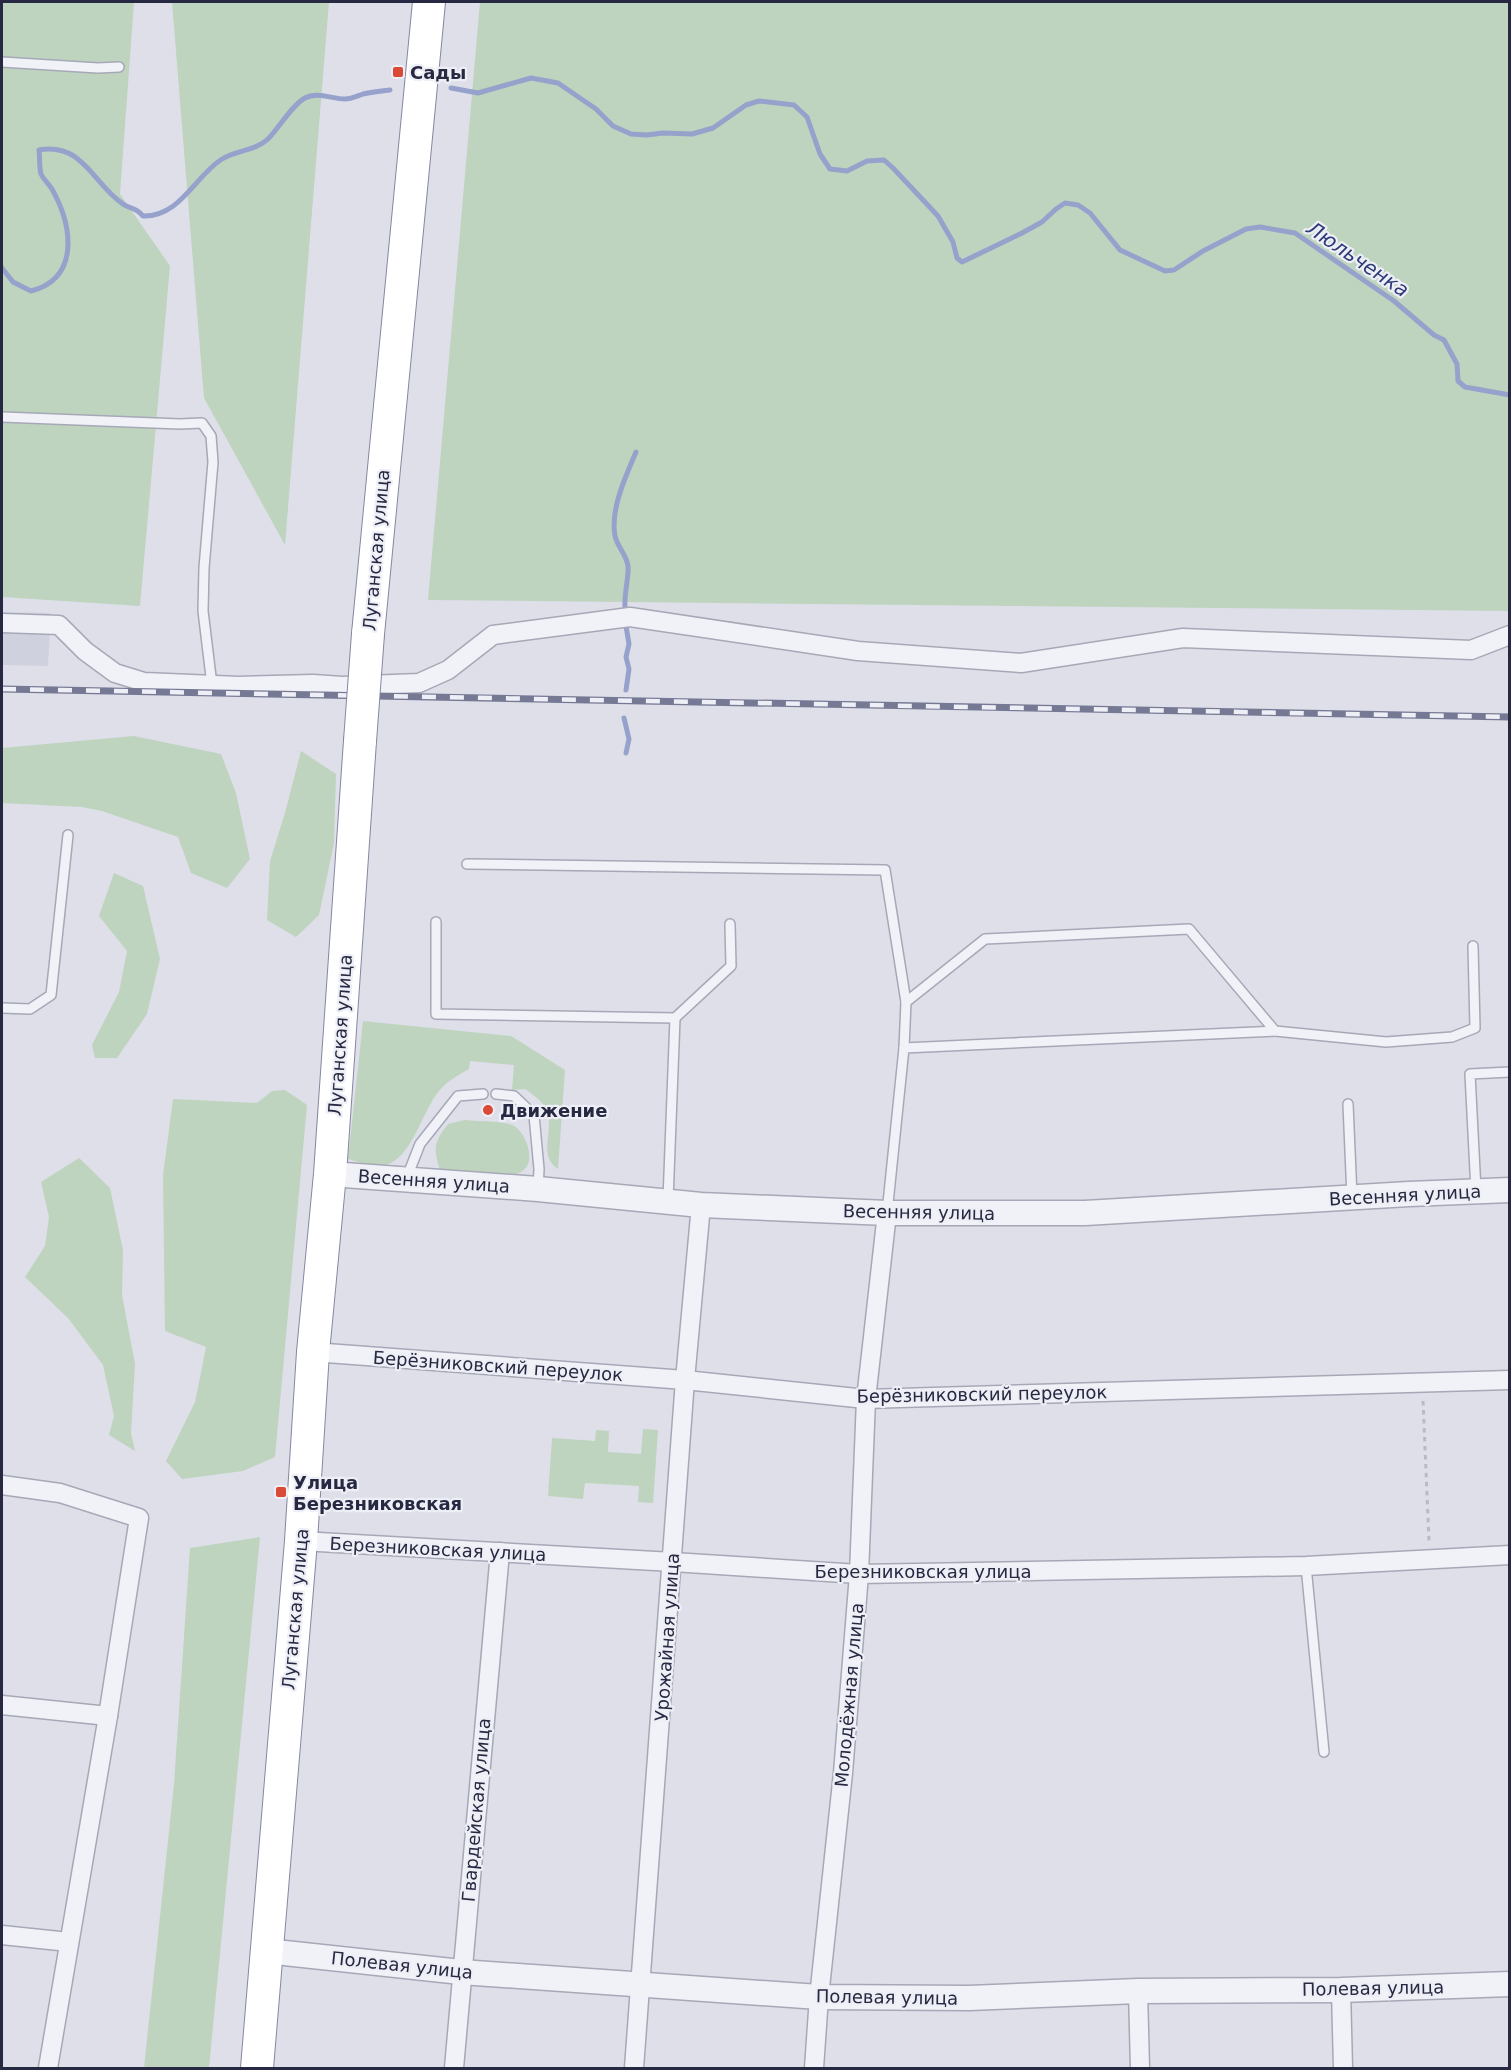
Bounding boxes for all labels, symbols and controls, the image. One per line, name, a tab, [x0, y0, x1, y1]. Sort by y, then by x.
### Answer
place label: Сады	[410, 62, 466, 83]
marker: Сады	[391, 65, 405, 79]
water label: Люльченка	[1302, 216, 1414, 302]
street label: Луганская улица	[358, 468, 394, 632]
street label: Луганская улица	[324, 953, 356, 1117]
place label: Движение	[500, 1100, 607, 1121]
marker: Движение	[481, 1103, 495, 1117]
street label: Весенняя улица	[357, 1165, 511, 1197]
street label: Весенняя улица	[1328, 1181, 1482, 1209]
street label: Весенняя улица	[843, 1200, 995, 1224]
street label: Берёзниковский переулок	[372, 1347, 624, 1385]
street label: Берёзниковский переулок	[856, 1381, 1108, 1407]
place label: Улица Березниковская	[293, 1472, 462, 1514]
marker: Улица Березниковская	[274, 1485, 288, 1499]
street label: Луганская улица	[277, 1527, 313, 1691]
street label: Березниковская улица	[329, 1533, 547, 1565]
street label: Урожайная улица	[651, 1552, 683, 1722]
street label: Березниковская улица	[815, 1561, 1031, 1582]
street label: Молодёжная улица	[830, 1602, 868, 1788]
street label: Гвардейская улица	[457, 1717, 495, 1903]
street label: Полевая улица	[330, 1947, 474, 1983]
street label: Полевая улица	[1302, 1976, 1444, 2000]
street label: Полевая улица	[816, 1985, 958, 2009]

